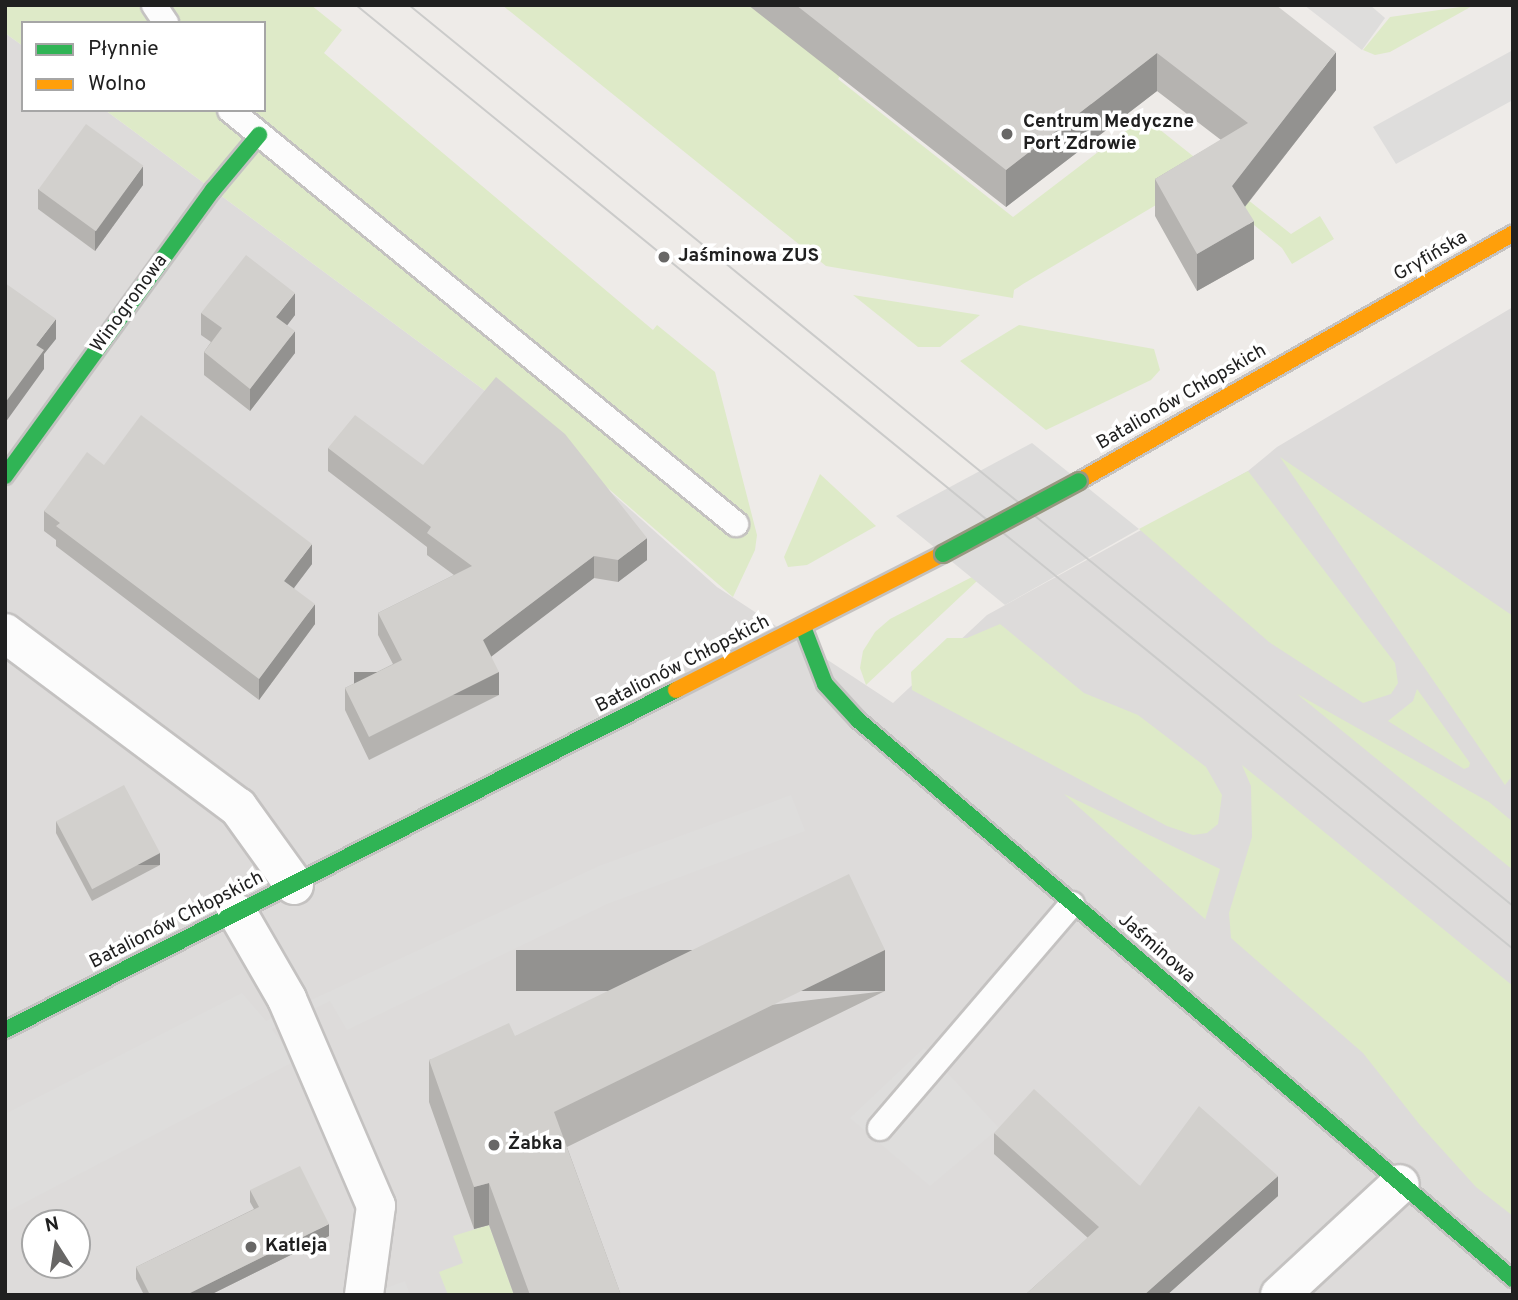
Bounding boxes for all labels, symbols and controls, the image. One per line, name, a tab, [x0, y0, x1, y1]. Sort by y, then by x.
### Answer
legend	[21, 21, 266, 112]
text: Płynnie	[88, 36, 159, 63]
text: Wolno	[88, 71, 146, 98]
place label: Centrum Medyczne Port Zdrowie	[1023, 112, 1194, 156]
marker: Centrum Medyczne Port Zdrowie	[997, 124, 1017, 144]
street label: Gryfińska	[1390, 227, 1472, 287]
place label: Jaśminowa ZUS	[678, 246, 819, 268]
marker: Jaśminowa ZUS	[656, 249, 672, 265]
street label: Winogronowa	[87, 250, 173, 358]
street label: Batalionów Chłopskich	[1093, 340, 1271, 456]
street label: Batalionów Chłopskich	[592, 611, 774, 719]
street label: Batalionów Chłopskich	[86, 867, 268, 975]
street label: Jaśminowa	[1113, 909, 1199, 989]
place label: Żabka	[508, 1134, 563, 1156]
marker: Żabka	[486, 1137, 502, 1153]
north arrow	[21, 1209, 91, 1279]
text: N	[43, 1212, 61, 1239]
place label: Katleja	[265, 1236, 327, 1258]
marker: Katleja	[243, 1239, 259, 1255]

